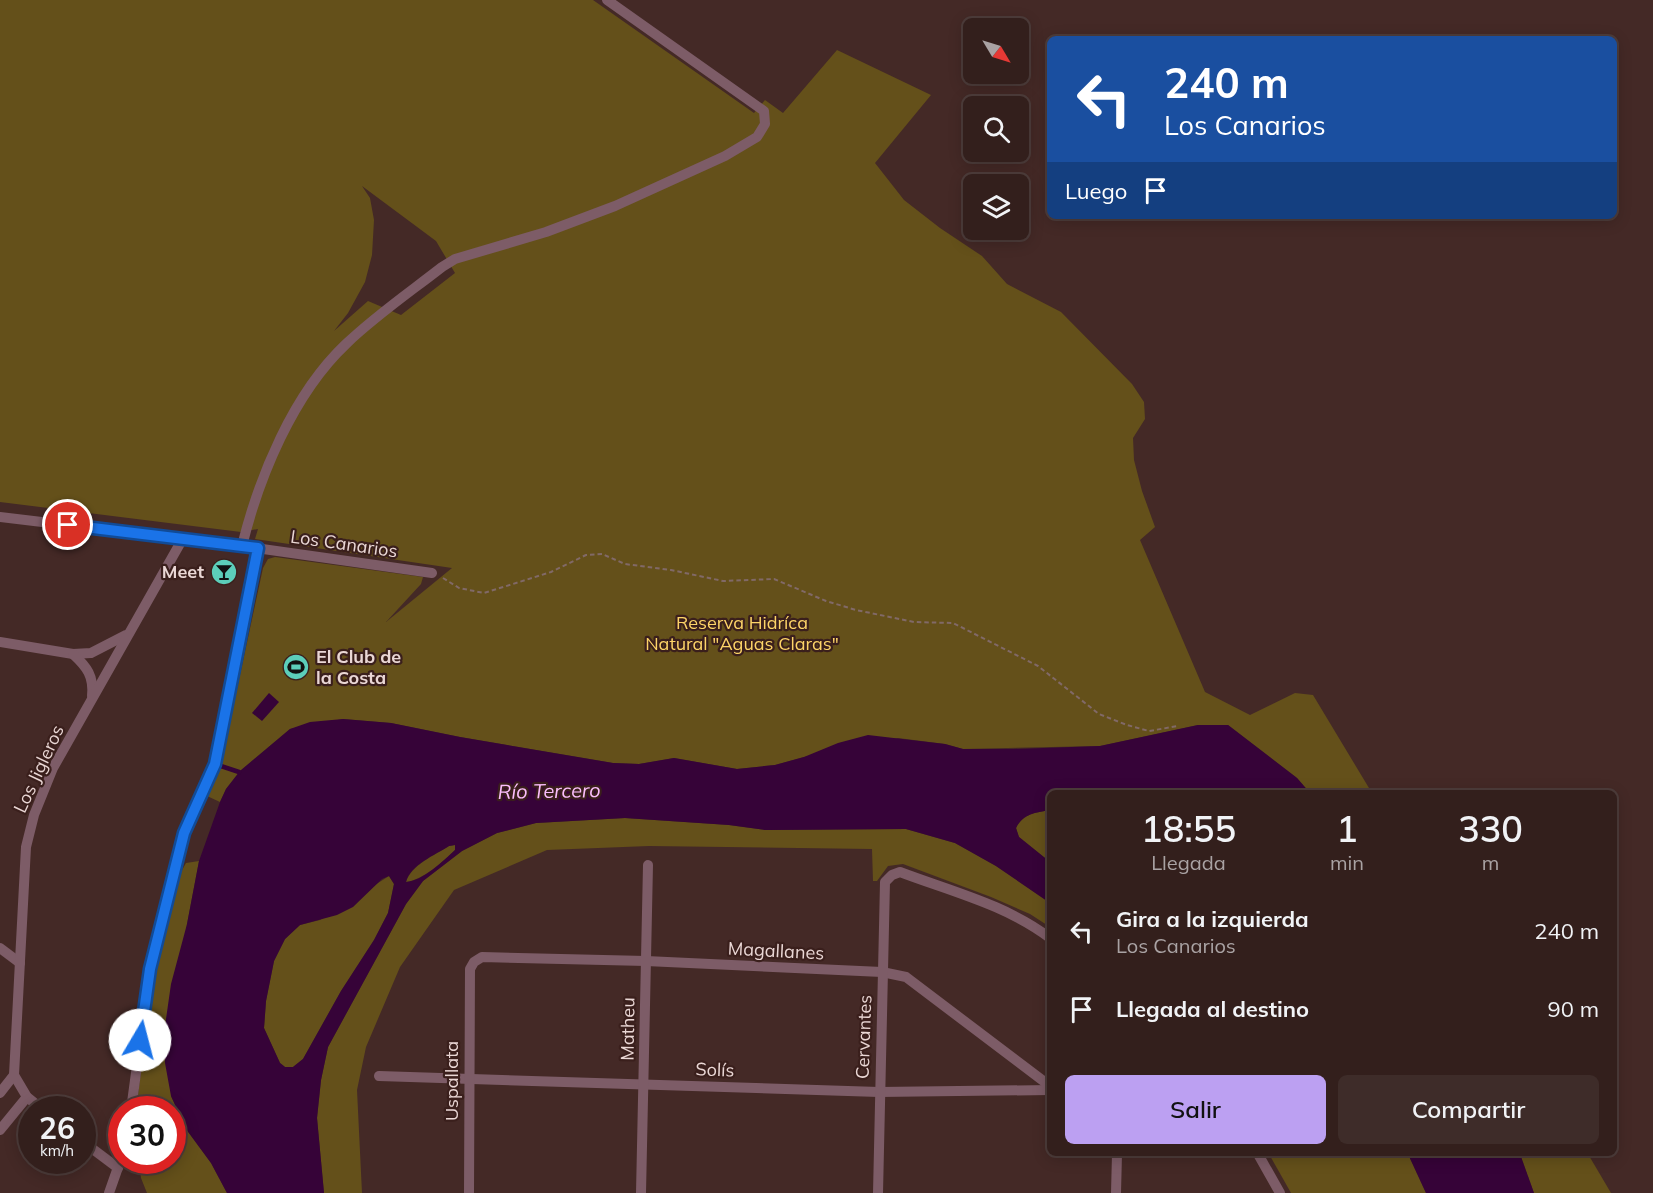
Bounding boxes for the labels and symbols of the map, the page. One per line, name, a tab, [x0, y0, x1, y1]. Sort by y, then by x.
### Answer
north arrow	[963, 18, 1029, 84]
pin	[42, 499, 93, 550]
street label: Los Canarios	[289, 525, 399, 562]
bar icon: Meet	[209, 557, 239, 587]
place label: Meet	[162, 560, 204, 583]
park label: Reserva Hidríca Natural "Aguas Claras"	[645, 611, 839, 655]
place label: El Club de la Costa	[316, 645, 401, 689]
sports icon: El Club de la Costa	[281, 652, 311, 682]
street label: Los Jigleros	[8, 721, 69, 816]
water label: Río Tercero	[497, 777, 601, 804]
street label: Magallanes	[727, 936, 825, 965]
street label: Cervantes	[851, 994, 876, 1079]
street label: Matheu	[615, 997, 640, 1061]
position arrow	[108, 1008, 172, 1072]
street label: Uspallata	[440, 1041, 463, 1121]
street label: Solís	[695, 1057, 735, 1082]
speed limit sign: 30	[108, 1096, 186, 1174]

